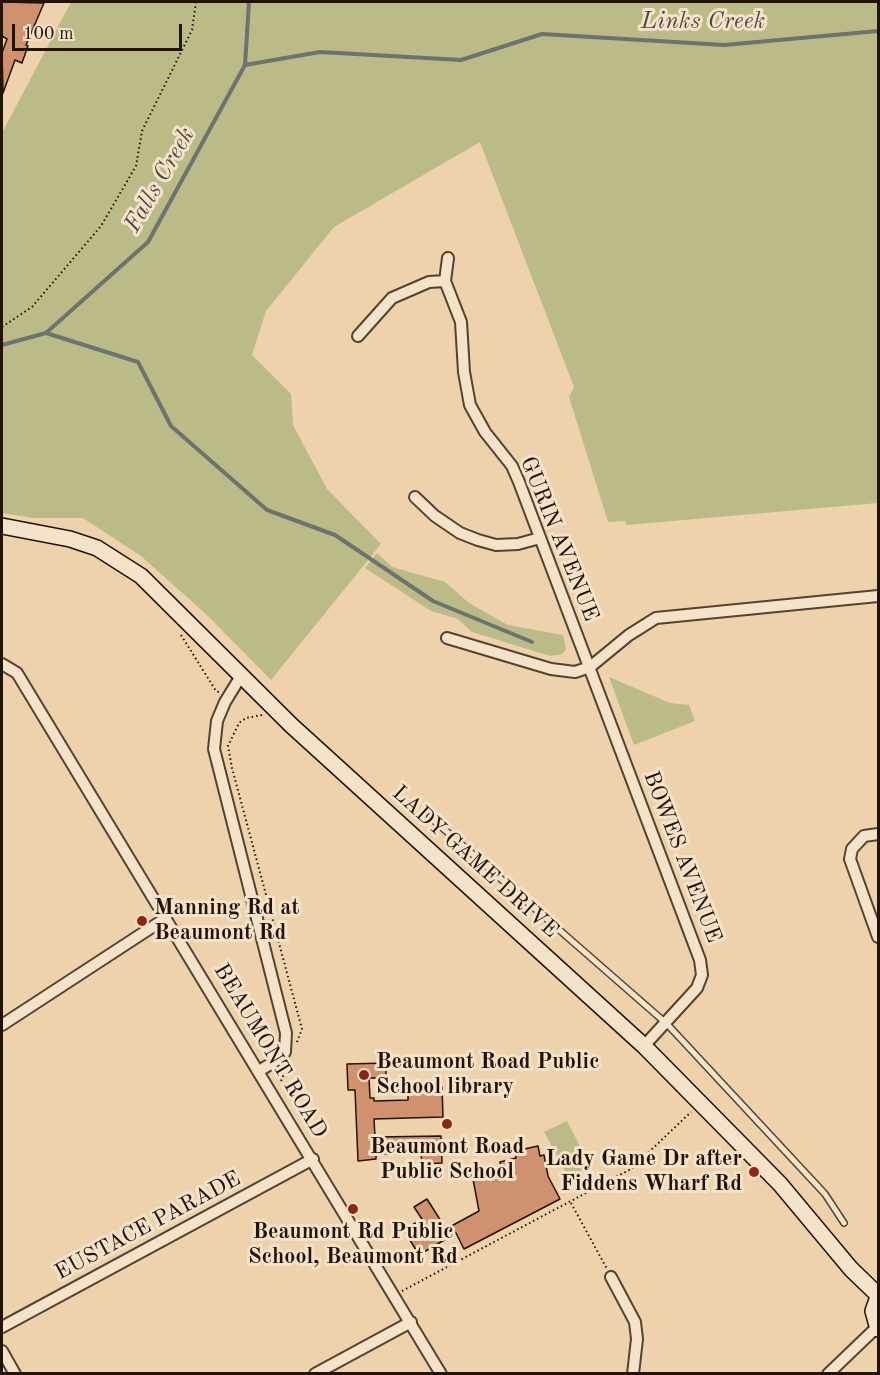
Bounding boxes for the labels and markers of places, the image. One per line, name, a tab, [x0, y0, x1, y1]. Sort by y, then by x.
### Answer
place label: Manning Rd at Beaumont Rd	[154, 895, 300, 946]
marker: Manning Rd at Beaumont Rd	[135, 914, 149, 928]
place label: Beaumont Road Public School library	[376, 1049, 599, 1100]
marker: Beaumont Road Public School library	[357, 1068, 371, 1082]
marker: Beaumont Road Public School	[440, 1117, 454, 1131]
place label: Beaumont Road Public School	[370, 1134, 524, 1186]
place label: Lady Game Dr after Fiddens Wharf Rd	[546, 1146, 742, 1198]
marker: Lady Game Dr after Fiddens Wharf Rd	[747, 1165, 761, 1179]
marker: Beaumont Rd Public School, Beaumont Rd	[346, 1202, 360, 1216]
place label: Beaumont Rd Public School, Beaumont Rd	[248, 1219, 458, 1270]

